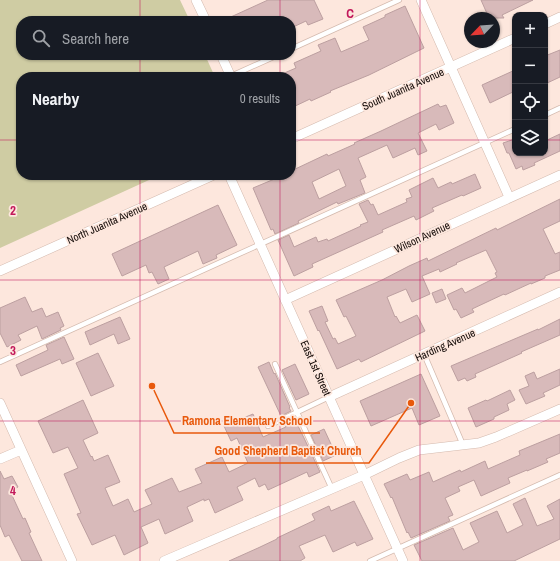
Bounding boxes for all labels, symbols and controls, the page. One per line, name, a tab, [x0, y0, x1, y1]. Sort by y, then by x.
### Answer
text: C	[346, 5, 354, 22]
north arrow	[464, 12, 500, 48]
map controls	[512, 12, 548, 156]
button: +	[512, 12, 548, 48]
search box	[16, 16, 296, 60]
icon: search	[30, 27, 52, 49]
text: Search here	[62, 28, 129, 49]
button: −	[512, 48, 548, 84]
street label: South Juanita Avenue	[360, 65, 446, 113]
button: locate	[512, 84, 548, 120]
text: Nearby	[32, 87, 79, 110]
text: 0 results	[240, 90, 280, 107]
button: layers	[512, 120, 548, 156]
street label: North Juanita Avenue	[65, 199, 149, 247]
text: 2	[10, 202, 16, 219]
street label: Wilson Avenue	[392, 218, 452, 256]
street label: Harding Avenue	[413, 325, 477, 365]
street label: East 1st Street	[298, 338, 335, 398]
text: 3	[10, 342, 16, 359]
callout: Ramona Elementary School	[174, 409, 320, 433]
text: Ramona Elementary School	[182, 413, 312, 429]
callout: Good Shepherd Baptist Church	[206, 439, 369, 463]
text: Good Shepherd Baptist Church	[214, 443, 362, 459]
text: 4	[10, 482, 16, 499]

